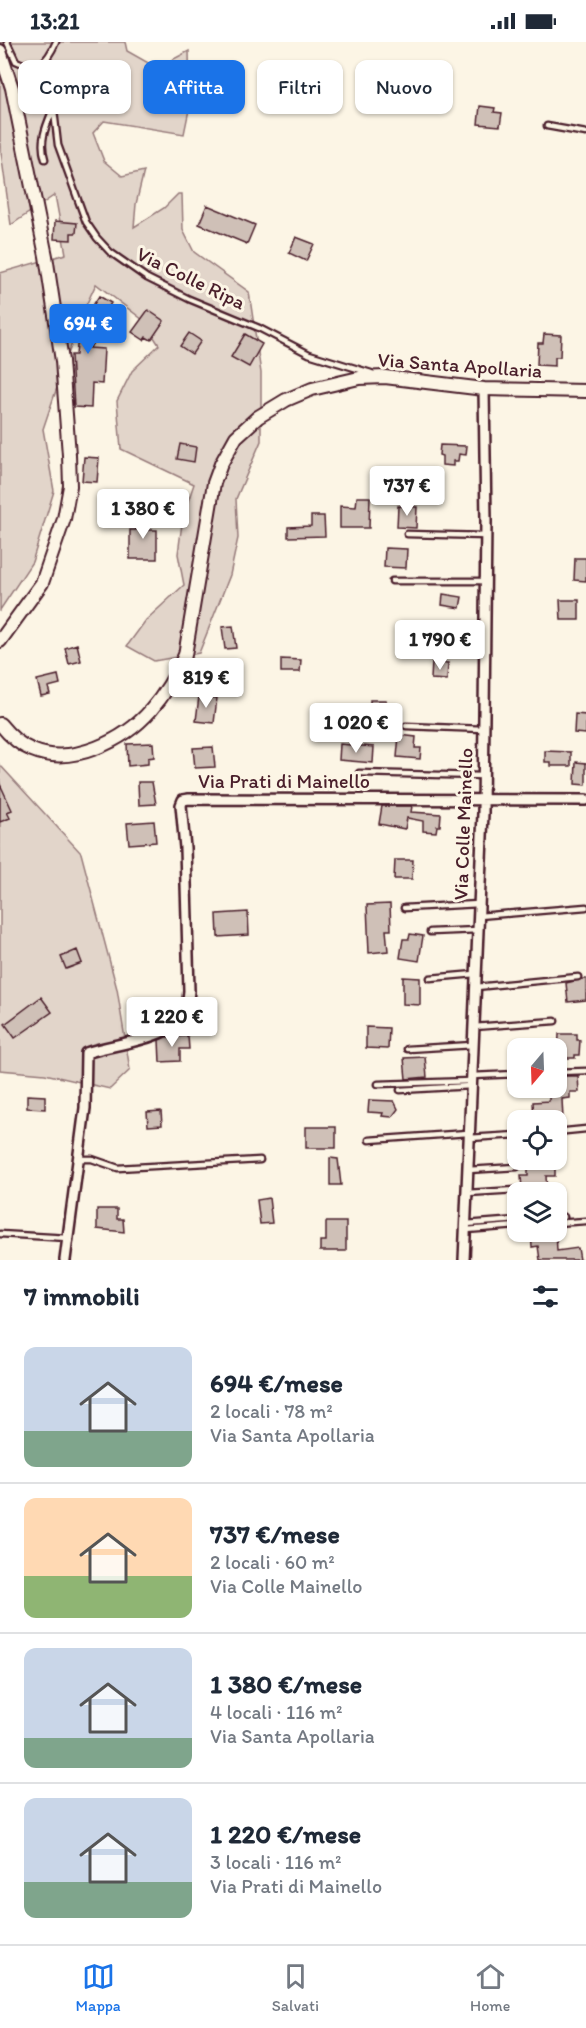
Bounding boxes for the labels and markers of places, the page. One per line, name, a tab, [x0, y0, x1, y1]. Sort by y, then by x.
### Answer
pin: 694 €	[46, 304, 130, 355]
pin: 737 €	[365, 466, 449, 517]
pin: 1 380 €	[88, 489, 198, 540]
pin: 1 790 €	[385, 620, 495, 671]
pin: 819 €	[164, 658, 248, 709]
pin: 1 020 €	[301, 703, 411, 754]
pin: 1 220 €	[117, 997, 227, 1048]

